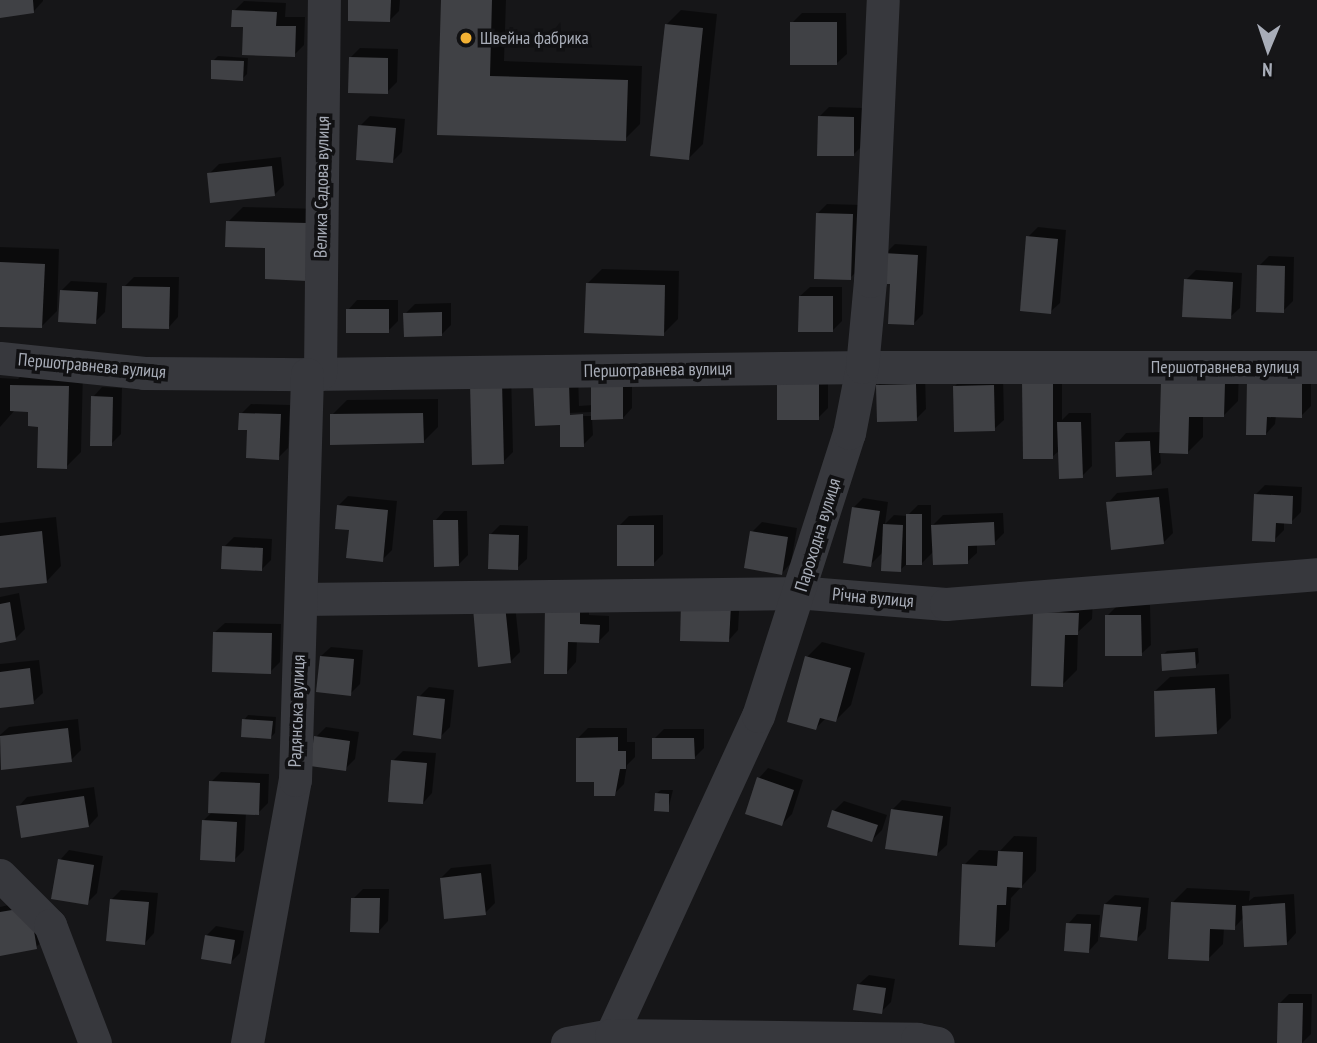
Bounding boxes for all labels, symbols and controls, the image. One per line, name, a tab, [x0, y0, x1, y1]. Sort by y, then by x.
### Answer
north arrow	[1233, 14, 1303, 84]
place label: Швейна фабрика	[480, 27, 589, 49]
marker: Швейна фабрика	[458, 30, 474, 46]
text: N	[1262, 58, 1273, 82]
street label: Велика Садова вулиця	[310, 116, 334, 258]
street label: Першотравнева вулиця	[17, 349, 167, 383]
street label: Першотравнева вулиця	[1151, 356, 1299, 378]
street label: Першотравнева вулиця	[584, 358, 732, 382]
street label: Пароходна вулиця	[790, 476, 846, 594]
street label: Річна вулиця	[831, 584, 915, 612]
street label: Радянська вулиця	[284, 654, 310, 768]

